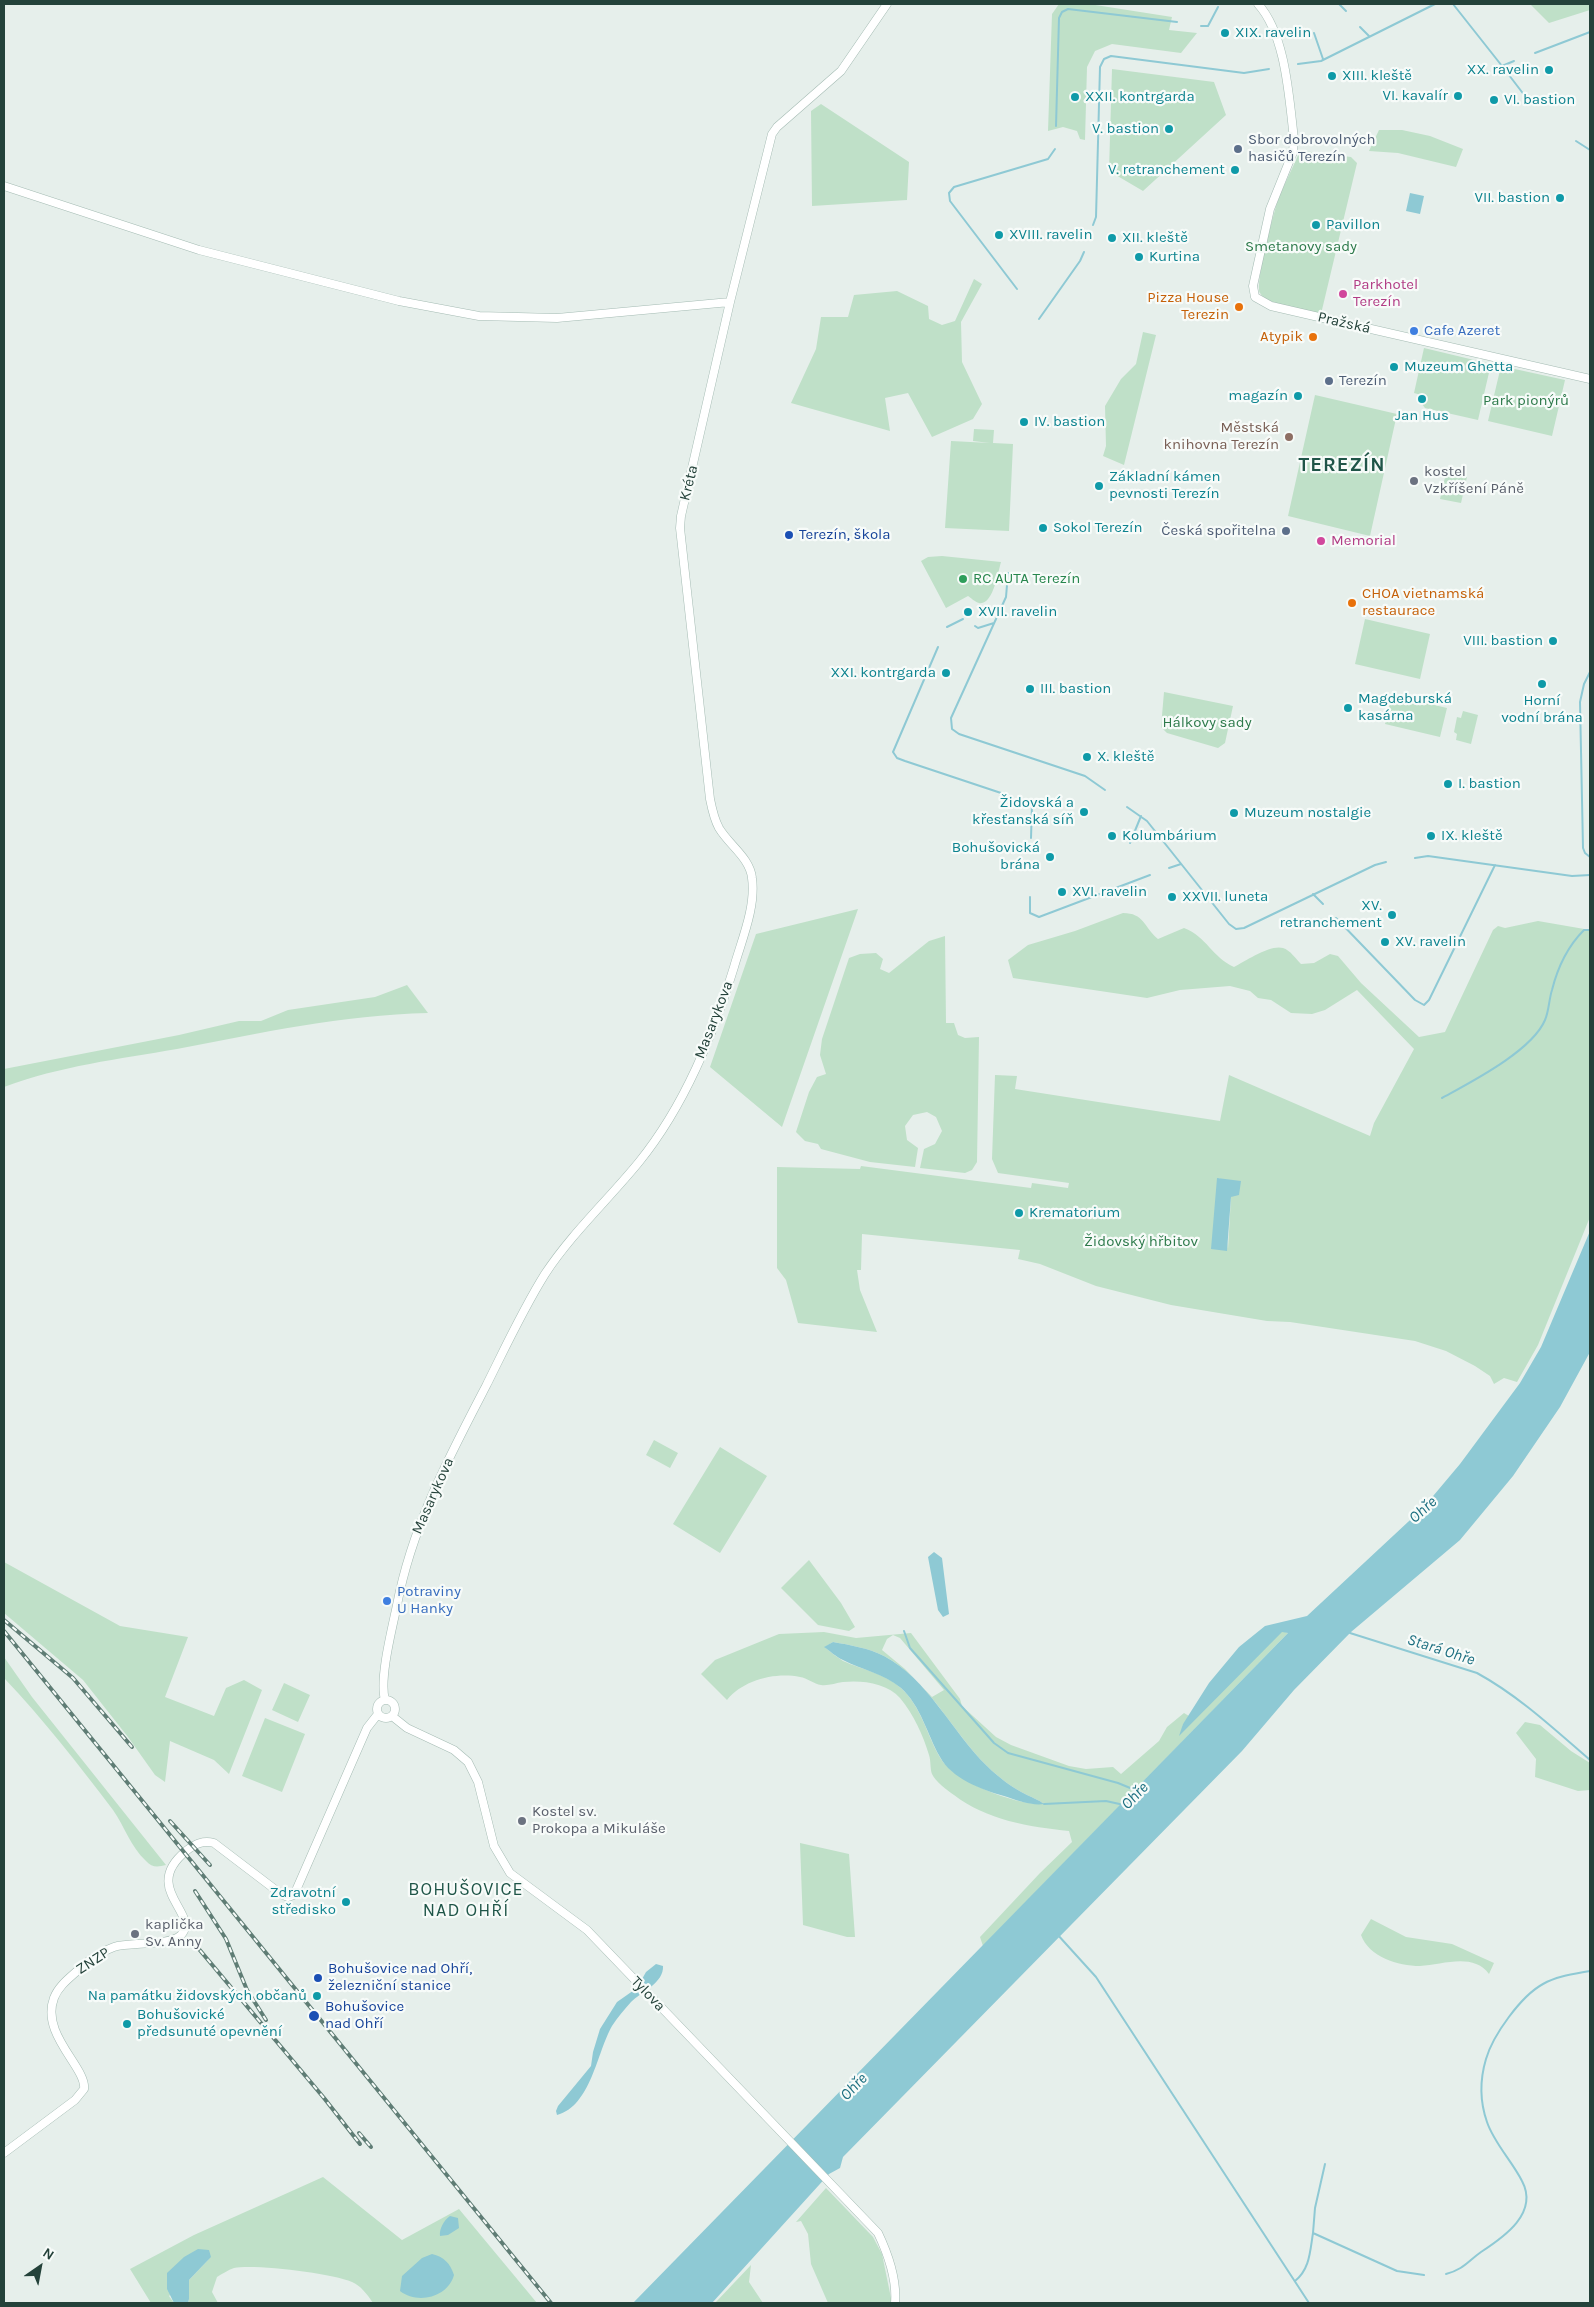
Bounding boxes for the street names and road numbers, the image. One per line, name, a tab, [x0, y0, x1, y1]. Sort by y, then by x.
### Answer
street label: Pražská	[1316, 308, 1372, 338]
street label: Kréta	[676, 463, 702, 503]
street label: Masarykova	[691, 979, 737, 1061]
street label: Masarykova	[408, 1455, 458, 1537]
street label: ZNZP	[73, 1944, 113, 1978]
street label: Tylova	[627, 1973, 669, 2015]

